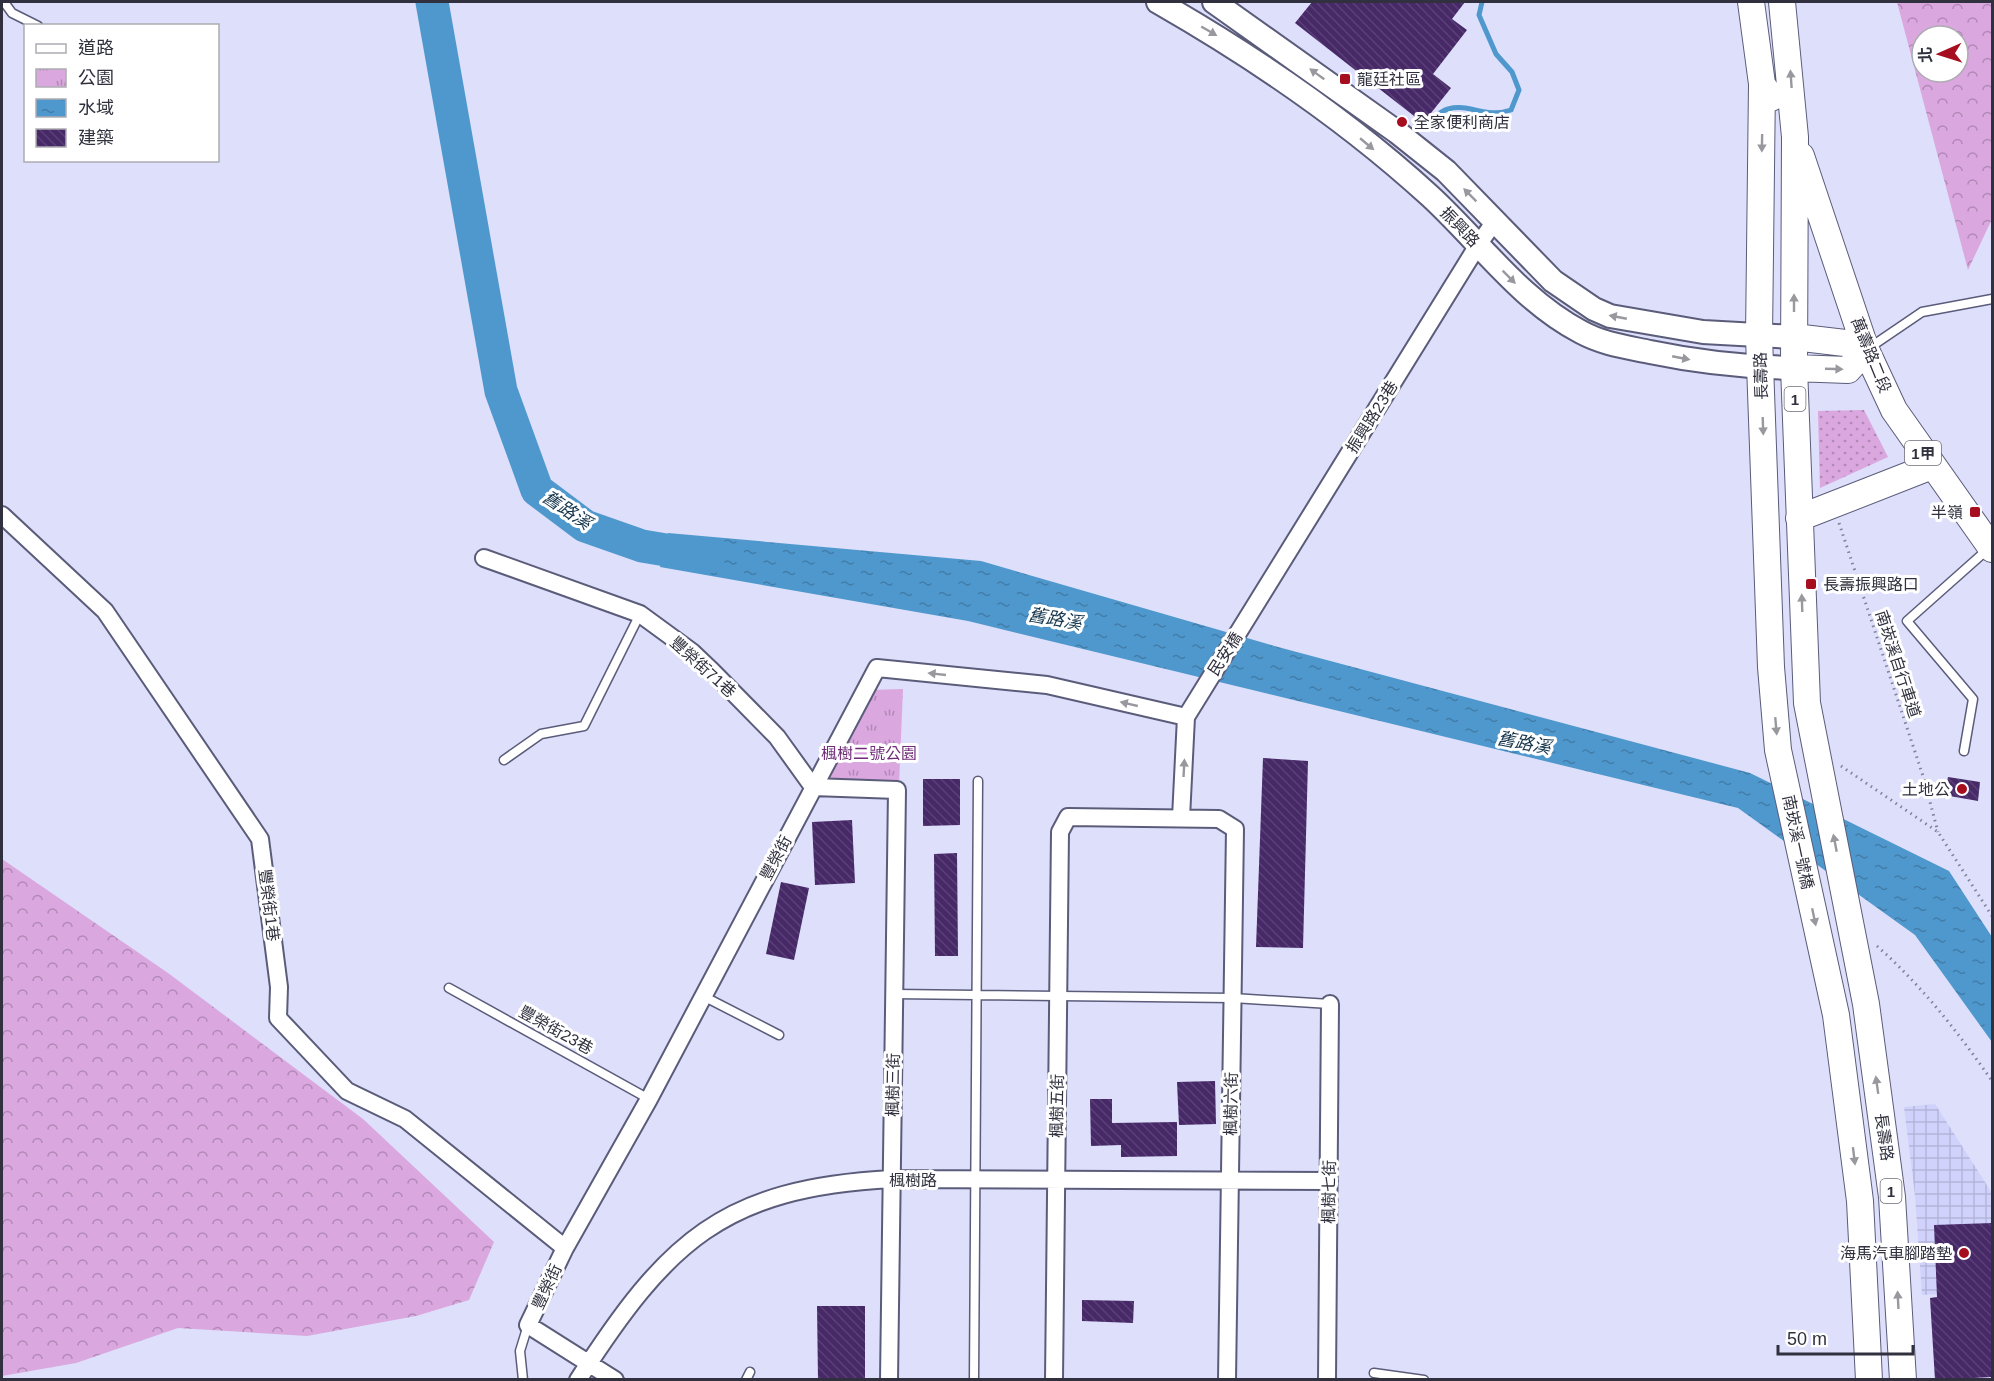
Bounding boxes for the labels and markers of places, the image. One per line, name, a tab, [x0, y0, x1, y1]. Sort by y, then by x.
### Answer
place label: 龍廷社區	[1357, 71, 1421, 88]
marker: 龍廷社區	[1338, 72, 1352, 86]
place label: 全家便利商店	[1414, 114, 1510, 131]
marker: 全家便利商店	[1395, 115, 1409, 129]
place label: 半嶺	[1931, 504, 1963, 521]
marker: 半嶺	[1968, 505, 1982, 519]
place label: 長壽振興路口	[1823, 576, 1919, 593]
marker: 長壽振興路口	[1804, 577, 1818, 591]
place label: 土地公	[1902, 781, 1950, 798]
marker: 土地公	[1955, 782, 1969, 796]
place label: 海馬汽車腳踏墊	[1840, 1245, 1952, 1262]
marker: 海馬汽車腳踏墊	[1957, 1246, 1971, 1260]

